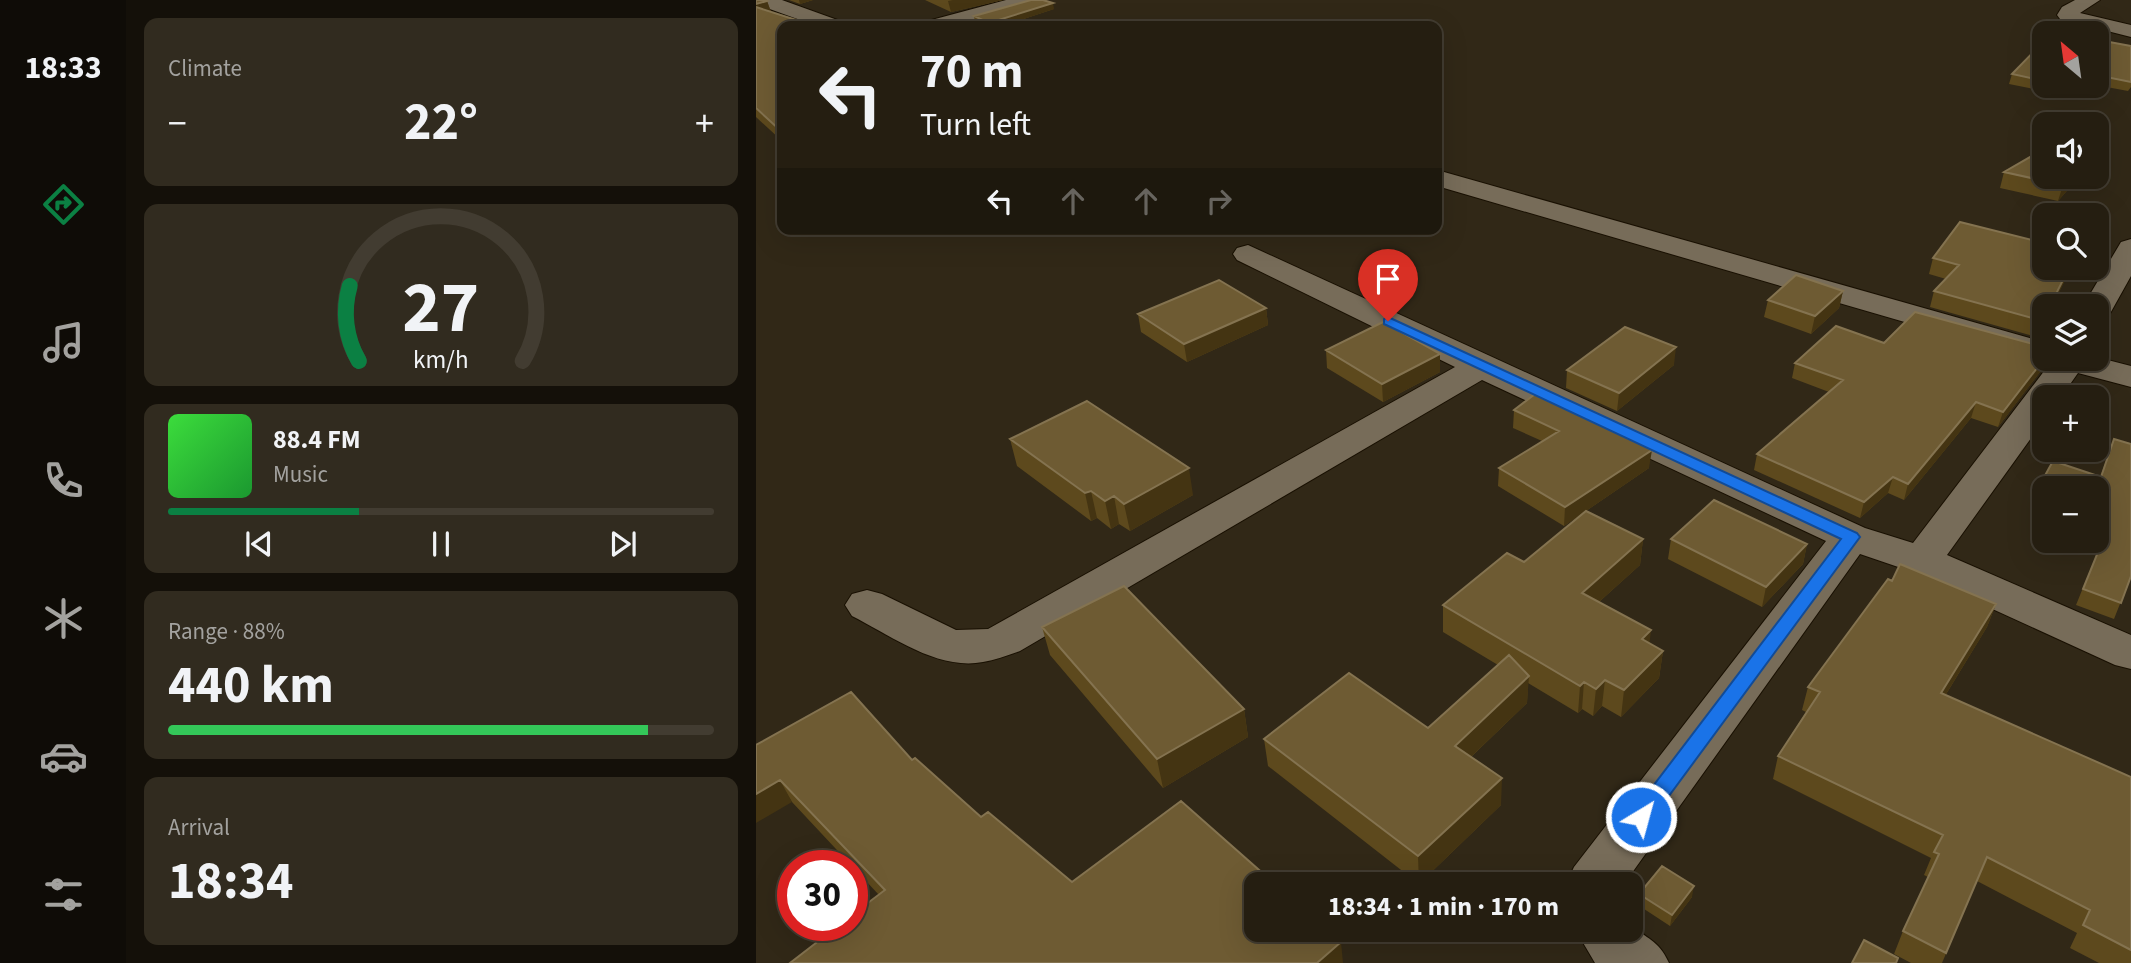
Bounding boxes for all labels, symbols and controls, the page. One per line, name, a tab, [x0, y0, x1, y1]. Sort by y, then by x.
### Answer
north arrow	[2032, 21, 2109, 98]
map controls	[2032, 21, 2109, 553]
text: 70 m	[920, 37, 1024, 107]
text: 18:33	[24, 45, 102, 91]
icon: left	[805, 49, 896, 140]
text: Climate	[168, 52, 242, 85]
text: 22°	[404, 86, 478, 160]
text: −	[168, 97, 187, 151]
text: +	[695, 97, 714, 151]
text: Turn left	[920, 102, 1031, 148]
button: sound	[2032, 112, 2109, 189]
icon: directions	[39, 180, 88, 229]
icon: left	[981, 182, 1019, 220]
icon: ahead	[1054, 182, 1092, 220]
icon: ahead	[1127, 182, 1165, 220]
icon: right	[1200, 182, 1238, 220]
button: search	[2032, 203, 2109, 280]
pin	[1358, 249, 1418, 321]
text: 27	[403, 257, 479, 361]
icon: arrive	[1369, 260, 1407, 298]
button: layers	[2032, 294, 2109, 371]
icon: music	[39, 318, 88, 367]
text: km/h	[413, 342, 469, 378]
button: +	[2032, 385, 2109, 462]
text: 88.4 FM	[273, 421, 361, 458]
icon: phone	[39, 456, 88, 505]
text: Music	[273, 458, 328, 491]
button: −	[2032, 476, 2109, 553]
icon: previous	[240, 525, 278, 563]
icon: pause	[422, 525, 460, 563]
icon: next	[604, 525, 642, 563]
icon: climate	[39, 594, 88, 643]
text: Range · 88%	[168, 615, 285, 648]
text: 440 km	[168, 649, 334, 723]
icon: car	[39, 732, 88, 781]
position arrow	[1604, 780, 1678, 854]
text: Arrival	[168, 811, 230, 844]
text: 18:34	[168, 845, 293, 919]
speed limit sign: 30	[777, 850, 868, 941]
icon: filters	[39, 870, 88, 919]
text: 18:34 · 1 min · 170 m	[1328, 888, 1559, 925]

